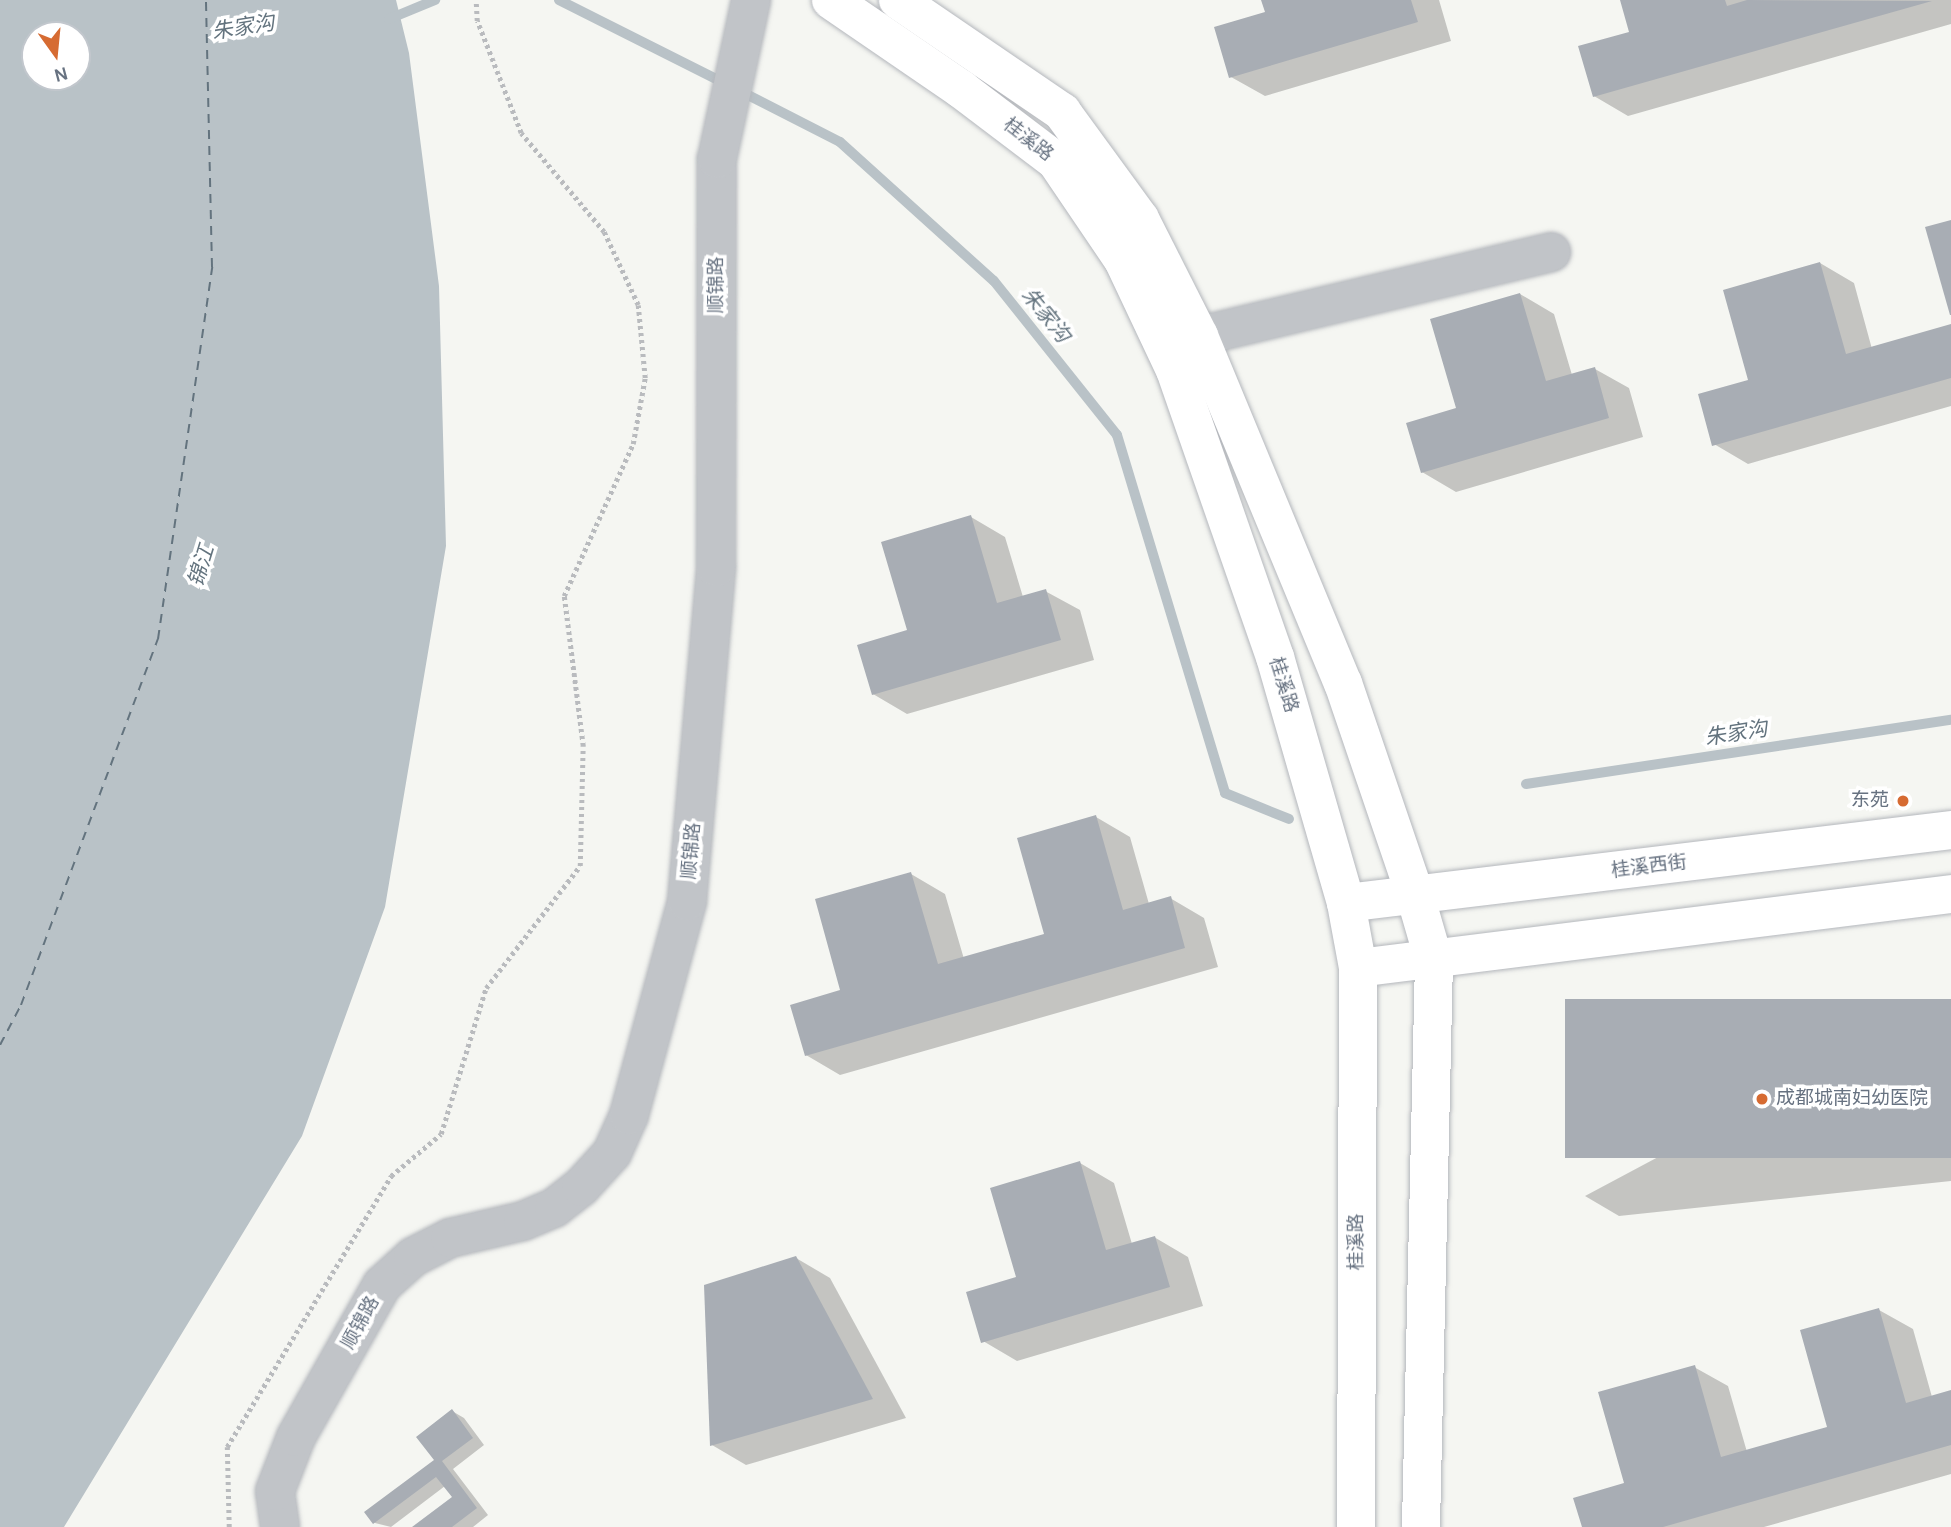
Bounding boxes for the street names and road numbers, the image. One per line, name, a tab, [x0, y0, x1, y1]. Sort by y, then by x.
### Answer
street label: 桂溪路	[999, 113, 1057, 167]
street label: 顺锦路	[706, 257, 728, 313]
street label: 桂溪路	[1264, 654, 1302, 716]
street label: 顺锦路	[678, 822, 706, 880]
street label: 桂溪西街	[1610, 851, 1688, 883]
street label: 桂溪路	[1346, 1214, 1368, 1270]
street label: 顺锦路	[337, 1293, 385, 1353]

